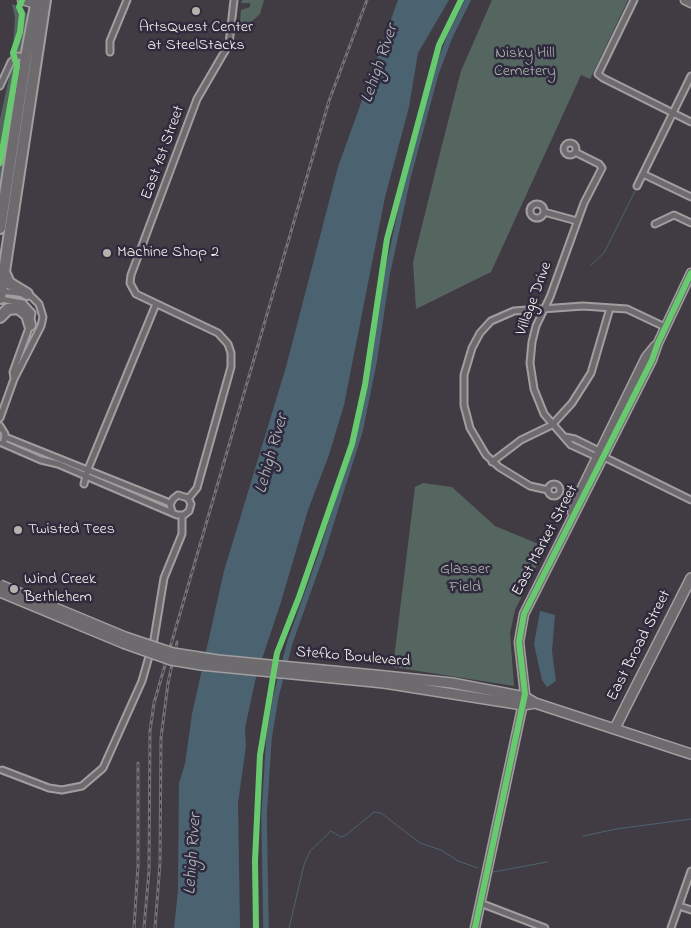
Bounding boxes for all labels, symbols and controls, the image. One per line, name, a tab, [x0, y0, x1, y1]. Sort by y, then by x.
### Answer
marker: ArtsQuest Center at SteelStacks	[190, 5, 202, 17]
place label: ArtsQuest Center at SteelStacks	[139, 18, 253, 56]
water label: Lehigh River	[358, 22, 404, 106]
park label: Nisky Hill Cemetery	[494, 44, 556, 82]
street label: East 1st Street	[138, 103, 190, 203]
place label: Machine Shop 2	[117, 243, 219, 263]
marker: Machine Shop 2	[101, 247, 113, 259]
street label: Village Drive	[513, 260, 557, 338]
water label: Lehigh River	[251, 412, 295, 496]
street label: East Market Street	[509, 482, 583, 600]
place label: Twisted Tees	[28, 520, 115, 540]
marker: Twisted Tees	[12, 524, 24, 536]
park label: Glasser Field	[440, 560, 490, 598]
place label: Wind Creek Bethlehem	[24, 570, 96, 608]
marker: Wind Creek Bethlehem	[8, 583, 20, 595]
street label: East Broad Street	[604, 587, 676, 705]
street label: Stefko Boulevard	[295, 643, 411, 673]
water label: Lehigh River	[180, 813, 208, 895]

